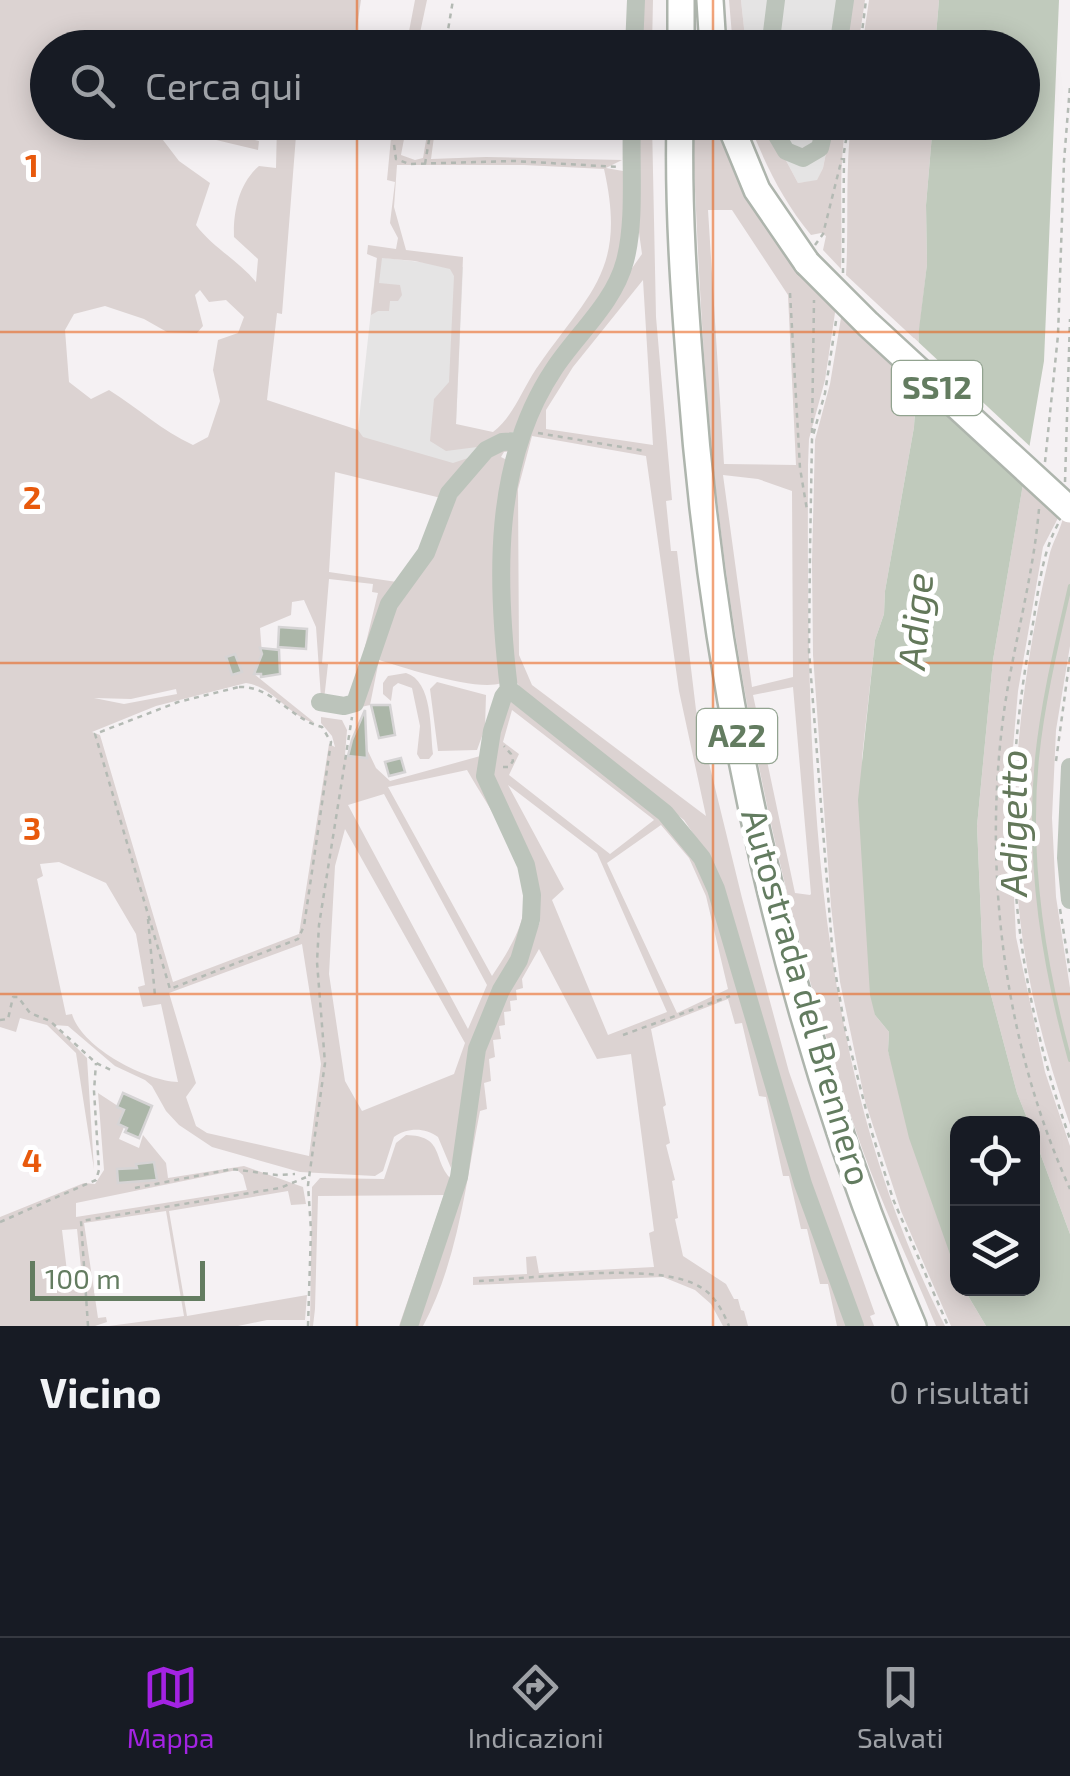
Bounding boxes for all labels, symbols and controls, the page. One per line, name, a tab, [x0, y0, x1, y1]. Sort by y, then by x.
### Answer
search box	[30, 30, 1040, 140]
icon: search	[65, 58, 120, 113]
text: Cerca qui	[145, 62, 302, 108]
text: 1	[25, 145, 39, 183]
road number: SS12	[892, 361, 982, 415]
text: 2	[23, 477, 41, 515]
water label: Adige	[887, 571, 941, 673]
road number: A22	[697, 709, 777, 763]
water label: Adigetto	[989, 750, 1035, 898]
street label: Autostrada del Brennero	[734, 803, 882, 1189]
text: 3	[23, 808, 41, 846]
map controls	[950, 1116, 1040, 1296]
button: locate	[950, 1116, 1040, 1206]
text: 4	[22, 1140, 42, 1178]
button: layers	[950, 1206, 1040, 1296]
scale bar	[30, 1256, 205, 1300]
text: 100 m	[45, 1261, 121, 1295]
text: Vicino	[40, 1366, 161, 1416]
text: 0 risultati	[889, 1372, 1030, 1410]
tab: Mappa	[127, 1660, 214, 1754]
tab: Indicazioni	[468, 1660, 604, 1754]
tab: Salvati	[857, 1660, 943, 1754]

